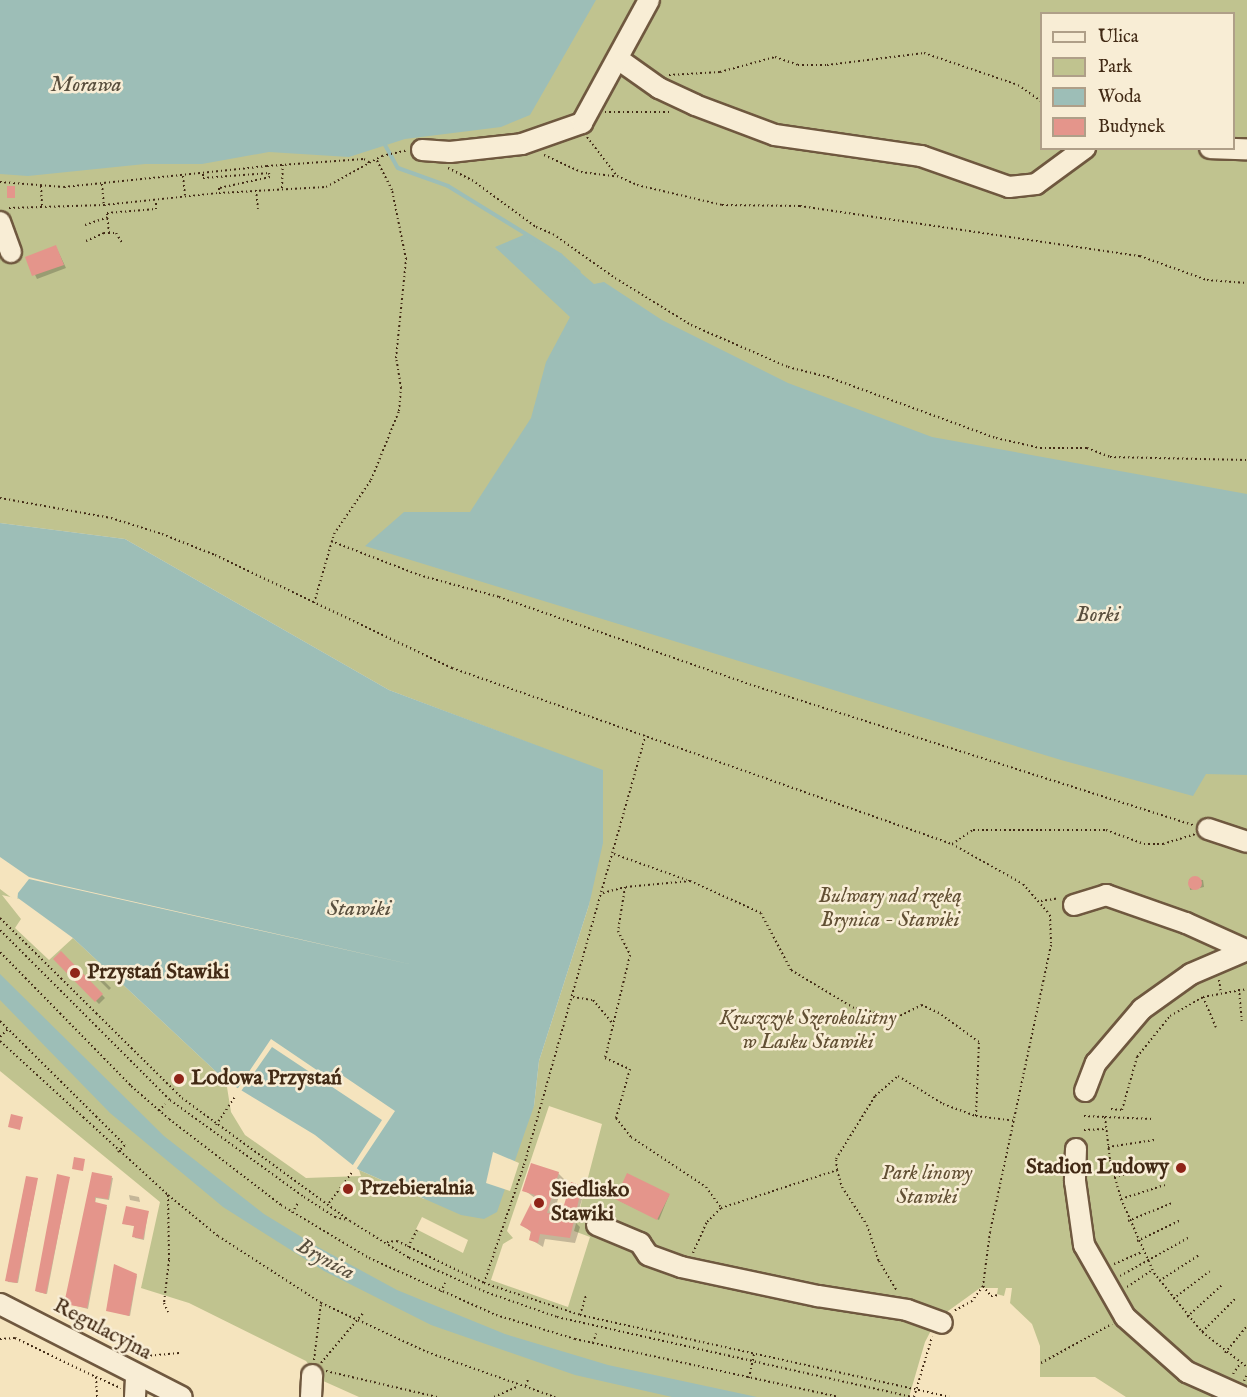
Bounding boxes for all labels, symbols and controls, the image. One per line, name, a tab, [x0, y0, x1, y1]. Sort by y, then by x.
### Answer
legend	[1040, 12, 1235, 150]
text: Ulica	[1098, 26, 1139, 49]
text: Park	[1098, 56, 1132, 79]
water label: Morawa	[50, 73, 122, 99]
text: Woda	[1098, 86, 1141, 109]
text: Budynek	[1098, 116, 1165, 139]
water label: Borki	[1076, 603, 1120, 629]
park label: Bulwary nad rzeką Brynica - Stawiki	[818, 884, 962, 934]
water label: Stawiki	[327, 897, 391, 923]
place label: Przystań Stawiki	[87, 960, 229, 986]
marker: Przystań Stawiki	[68, 966, 82, 980]
park label: Kruszczyk Szerokolistny w Lasku Stawiki	[720, 1006, 896, 1056]
place label: Lodowa Przystań	[191, 1066, 342, 1092]
marker: Lodowa Przystań	[172, 1072, 186, 1086]
place label: Stadion Ludowy	[1026, 1155, 1169, 1181]
park label: Park linowy Stawiki	[882, 1161, 972, 1211]
marker: Stadion Ludowy	[1174, 1161, 1188, 1175]
place label: Przebieralnia	[360, 1176, 474, 1202]
place label: Siedlisko Stawiki	[551, 1178, 629, 1228]
marker: Przebieralnia	[341, 1182, 355, 1196]
marker: Siedlisko Stawiki	[532, 1196, 546, 1210]
water label: Brynica	[291, 1233, 359, 1287]
street label: Regulacyjna	[49, 1294, 155, 1366]

